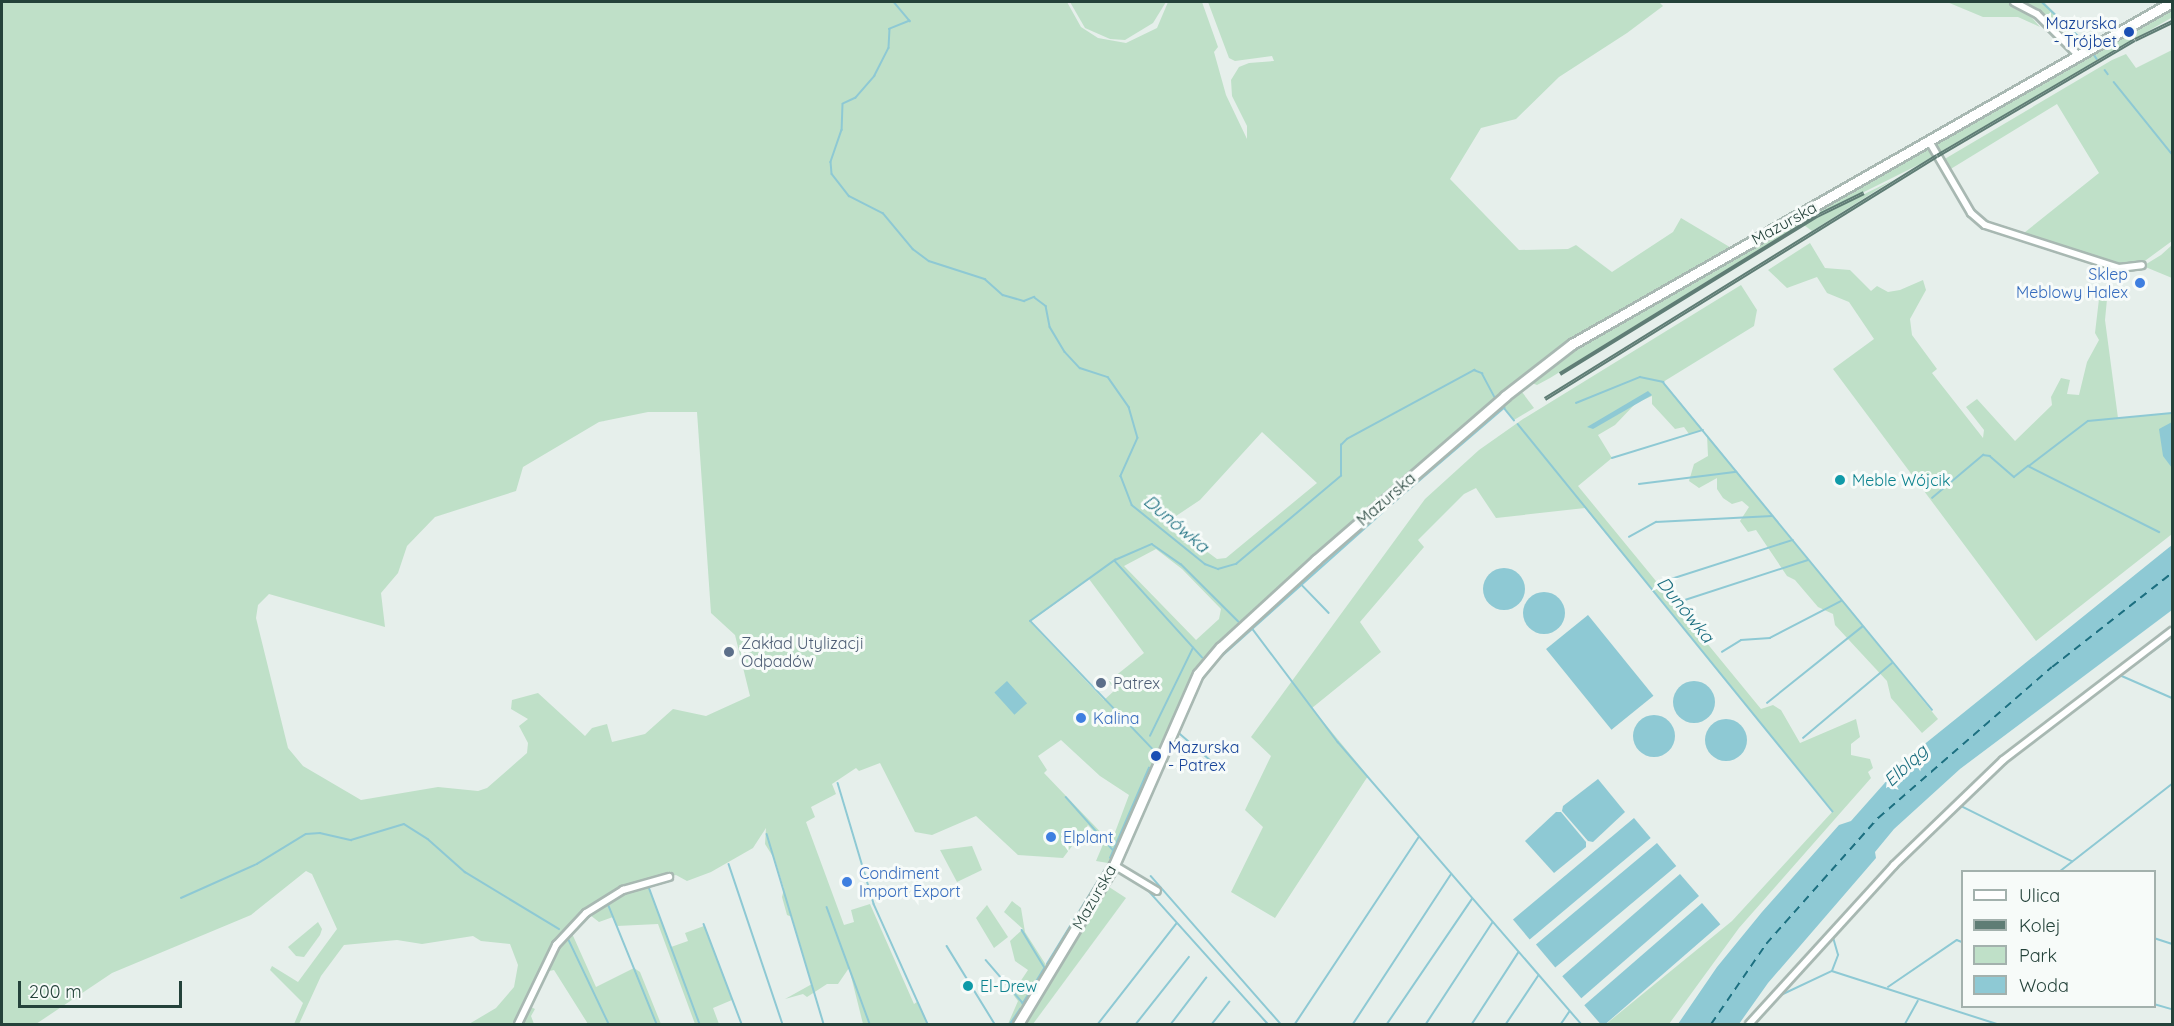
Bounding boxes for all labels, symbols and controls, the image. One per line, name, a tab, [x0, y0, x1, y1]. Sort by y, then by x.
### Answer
place label: Mazurska - Trójbet	[2045, 13, 2117, 51]
marker: Mazurska - Trójbet	[2122, 25, 2136, 39]
street label: Mazurska	[1748, 197, 1820, 249]
place label: Sklep Meblowy Halex	[2016, 264, 2128, 302]
marker: Sklep Meblowy Halex	[2133, 276, 2147, 290]
street label: Mazurska	[1353, 468, 1419, 530]
place label: Meble Wójcik	[1852, 470, 1951, 490]
marker: Meble Wójcik	[1833, 473, 1847, 487]
water label: Dunówka	[1139, 491, 1213, 557]
water label: Dunówka	[1652, 573, 1718, 647]
place label: Zakład Utylizacji Odpadów	[741, 633, 863, 671]
marker: Zakład Utylizacji Odpadów	[722, 645, 736, 659]
place label: Patrex	[1113, 673, 1160, 693]
marker: Patrex	[1094, 676, 1108, 690]
place label: Kalina	[1093, 708, 1140, 728]
marker: Kalina	[1074, 711, 1088, 725]
place label: Mazurska - Patrex	[1168, 737, 1240, 775]
water label: Elbląg	[1880, 741, 1932, 791]
marker: Mazurska - Patrex	[1149, 749, 1163, 763]
place label: Elplant	[1063, 827, 1114, 847]
marker: Elplant	[1044, 830, 1058, 844]
street label: Mazurska	[1068, 861, 1120, 933]
place label: Condiment Import Export	[859, 863, 961, 901]
legend	[1961, 870, 2156, 1008]
marker: Condiment Import Export	[840, 875, 854, 889]
text: Ulica	[2019, 884, 2060, 907]
text: Kolej	[2019, 914, 2061, 937]
text: Park	[2019, 944, 2057, 967]
scale bar	[21, 969, 184, 1007]
text: Woda	[2019, 974, 2069, 997]
place label: El-Drew	[980, 976, 1037, 996]
marker: El-Drew	[961, 979, 975, 993]
text: 200 m	[29, 980, 82, 1003]

